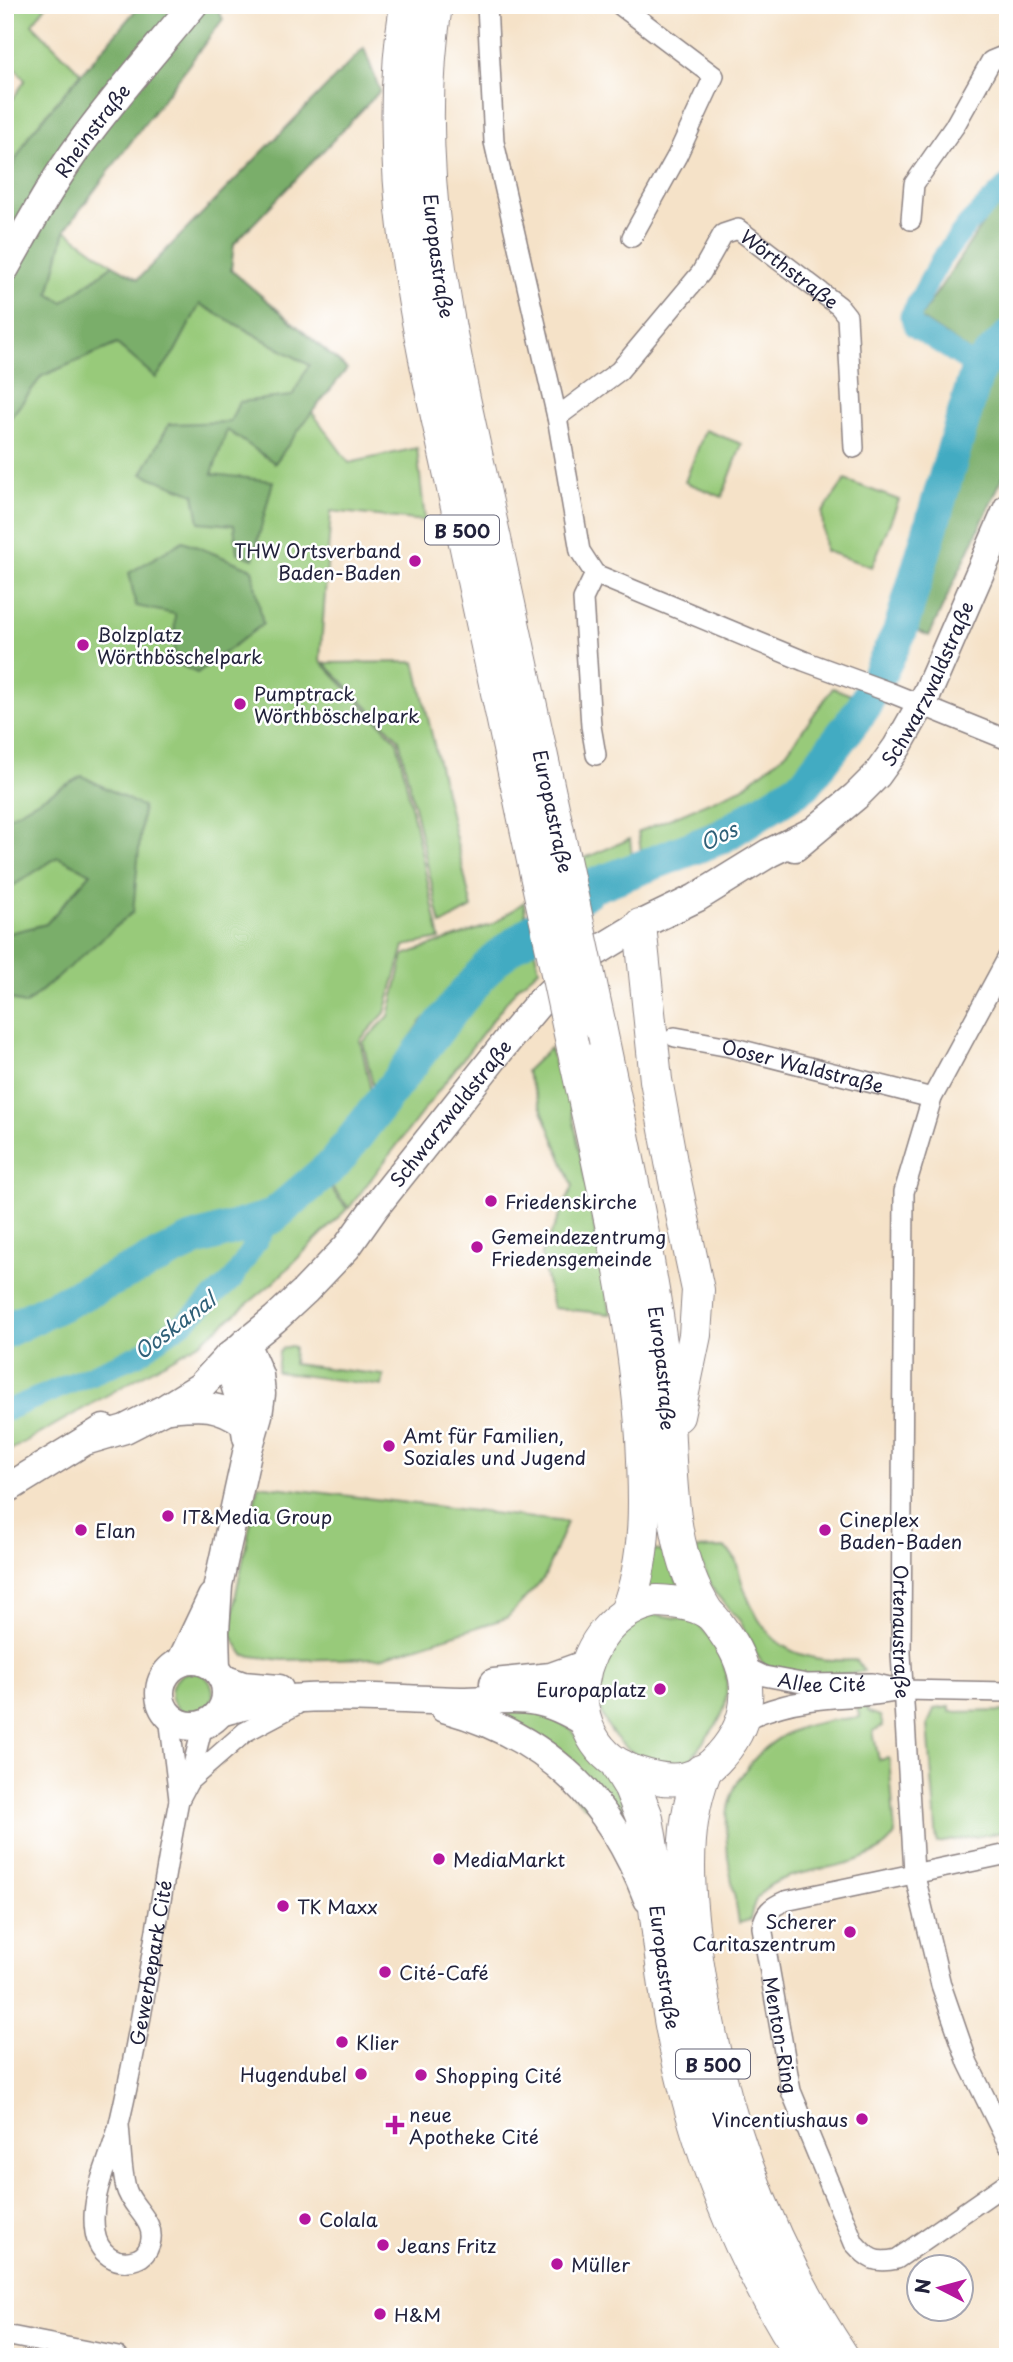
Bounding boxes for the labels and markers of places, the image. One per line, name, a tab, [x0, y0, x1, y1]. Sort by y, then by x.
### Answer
place label: THW Ortsverband Baden-Baden	[234, 536, 401, 586]
marker: THW Ortsverband Baden-Baden	[407, 553, 423, 569]
place label: Bolzplatz Wörthböschelpark	[97, 620, 263, 670]
marker: Bolzplatz Wörthböschelpark	[75, 637, 91, 653]
place label: Pumptrack Wörthböschelpark	[254, 679, 420, 729]
marker: Pumptrack Wörthböschelpark	[232, 696, 248, 712]
place label: Friedenskirche	[505, 1187, 637, 1215]
marker: Friedenskirche	[483, 1193, 499, 1209]
place label: Gemeindezentrumg Friedensgemeinde	[491, 1222, 666, 1272]
marker: Gemeindezentrumg Friedensgemeinde	[469, 1239, 485, 1255]
place label: Amt für Familien, Soziales und Jugend	[403, 1421, 586, 1471]
marker: Amt für Familien, Soziales und Jugend	[381, 1438, 397, 1454]
place label: IT&Media Group	[182, 1502, 332, 1530]
place label: Cineplex Baden-Baden	[839, 1505, 962, 1555]
marker: IT&Media Group	[160, 1508, 176, 1524]
place label: Elan	[95, 1516, 136, 1544]
marker: Elan	[73, 1522, 89, 1538]
marker: Cineplex Baden-Baden	[817, 1522, 833, 1538]
place label: Europaplatz	[536, 1675, 646, 1703]
marker: Europaplatz	[652, 1681, 668, 1697]
place label: MediaMarkt	[453, 1845, 565, 1873]
marker: MediaMarkt	[431, 1851, 447, 1867]
place label: TK Maxx	[297, 1892, 378, 1920]
marker: TK Maxx	[275, 1898, 291, 1914]
place label: Scherer Caritaszentrum	[692, 1907, 836, 1957]
marker: Scherer Caritaszentrum	[842, 1924, 858, 1940]
place label: Cité-Café	[399, 1958, 489, 1986]
marker: Cité-Café	[377, 1964, 393, 1980]
place label: Klier	[356, 2028, 399, 2056]
marker: Klier	[334, 2034, 350, 2050]
place label: Hugendubel	[240, 2060, 347, 2088]
place label: Shopping Cité	[435, 2061, 562, 2089]
marker: Hugendubel	[353, 2066, 369, 2082]
marker: Shopping Cité	[413, 2067, 429, 2083]
place label: neue Apotheke Cité	[409, 2100, 539, 2150]
place label: Vincentiushaus	[712, 2105, 848, 2133]
marker: Vincentiushaus	[854, 2111, 870, 2127]
marker: neue Apotheke Cité	[387, 2117, 403, 2133]
place label: Colala	[319, 2205, 378, 2233]
marker: Colala	[297, 2211, 313, 2227]
place label: Jeans Fritz	[397, 2231, 496, 2259]
marker: Jeans Fritz	[375, 2237, 391, 2253]
place label: Müller	[571, 2250, 630, 2278]
marker: Müller	[549, 2256, 565, 2272]
place label: H&M	[394, 2300, 441, 2328]
marker: H&M	[372, 2306, 388, 2322]

